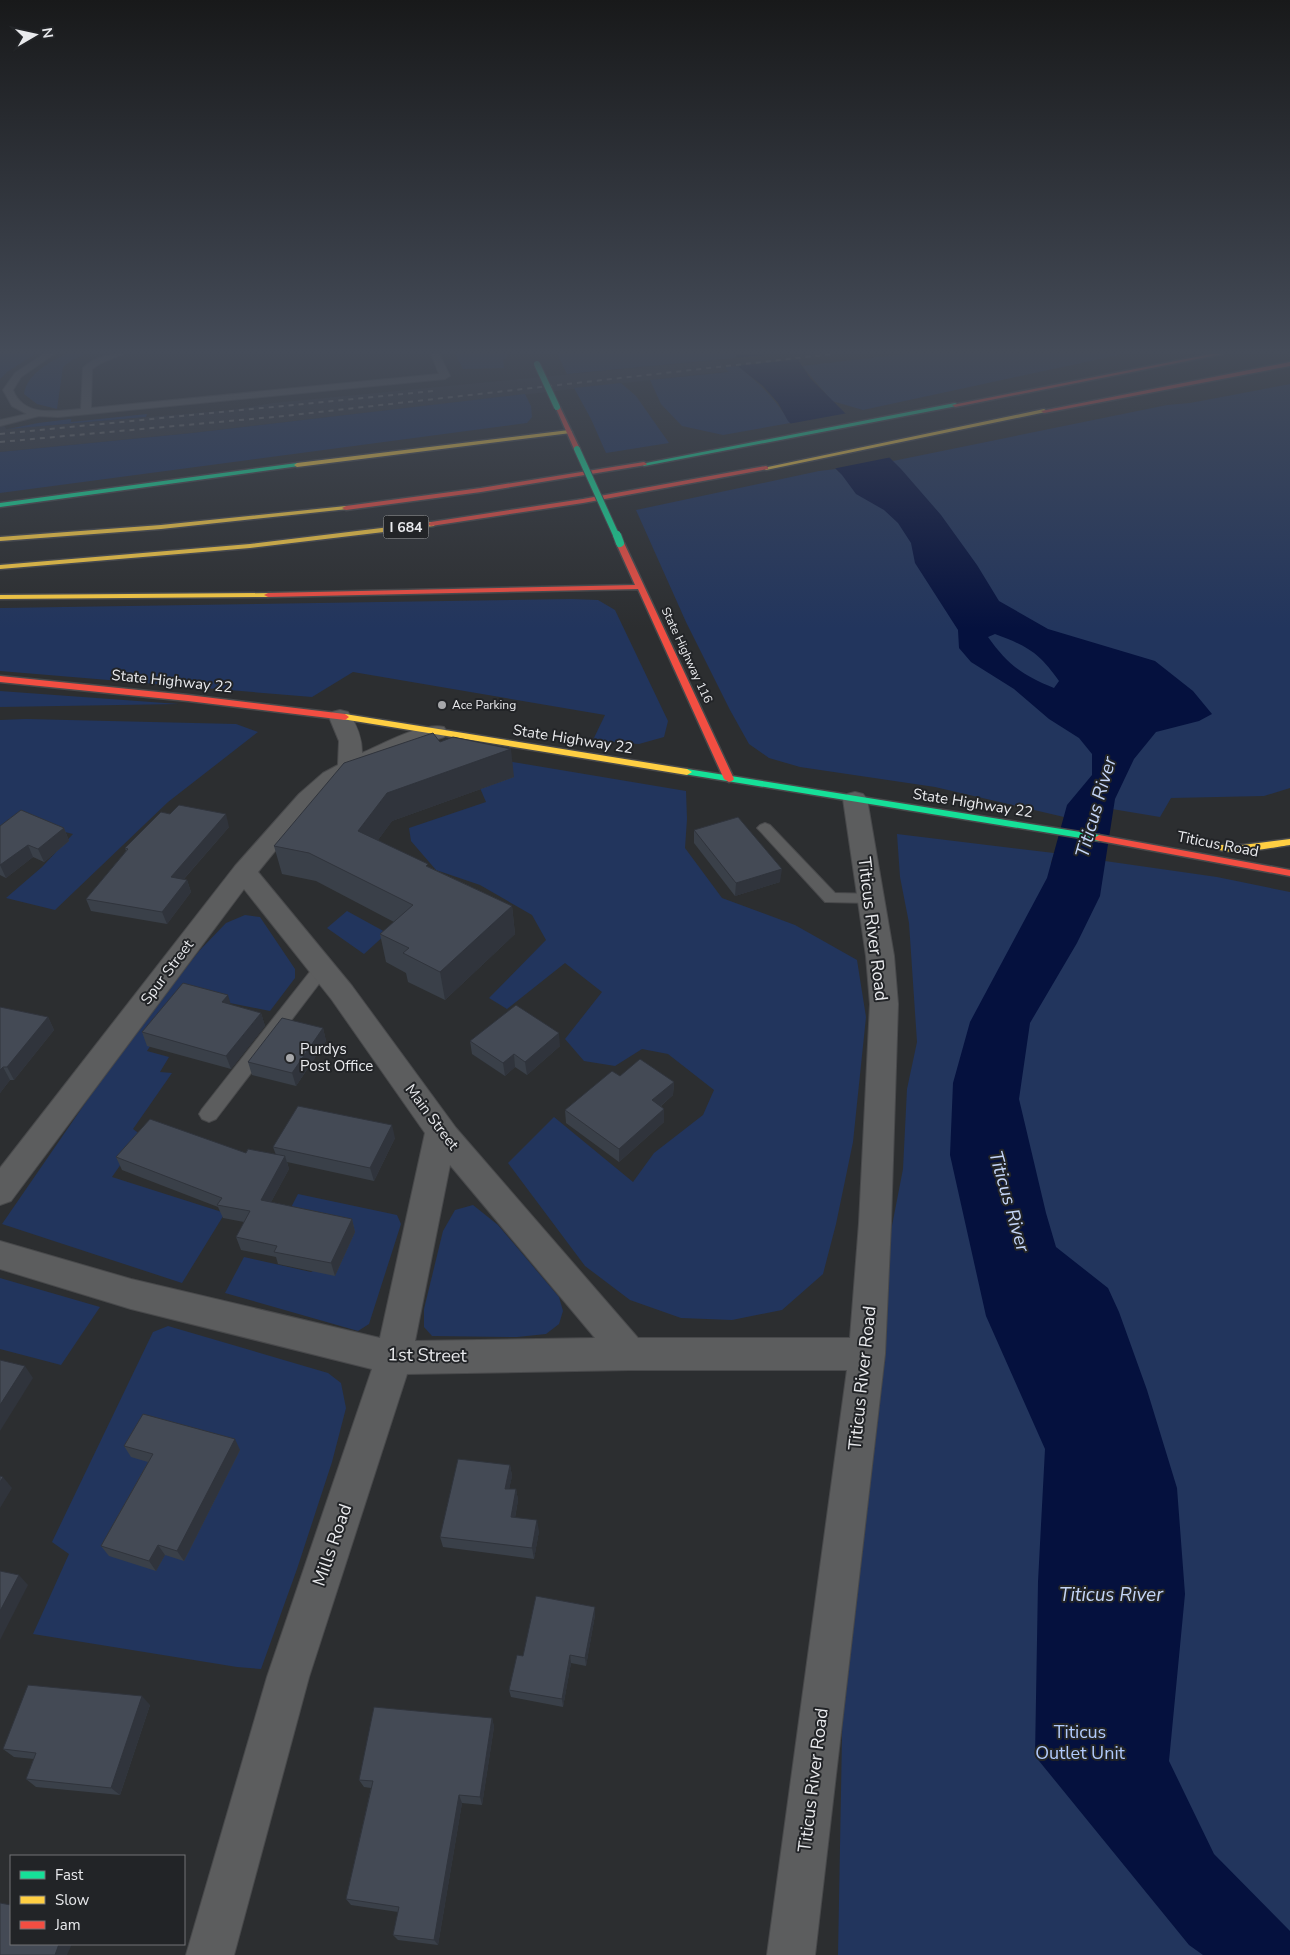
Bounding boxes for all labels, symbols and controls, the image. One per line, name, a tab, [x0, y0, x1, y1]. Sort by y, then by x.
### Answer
north arrow	[10, 10, 60, 60]
text: N	[37, 26, 58, 40]
road number: I 684	[384, 516, 428, 538]
street label: State Highway 116	[658, 604, 716, 706]
street label: State Highway 22	[111, 665, 233, 697]
place label: Ace Parking	[452, 697, 516, 713]
marker: Ace Parking	[436, 699, 448, 711]
street label: State Highway 22	[511, 720, 635, 758]
water label: Titicus River	[1069, 753, 1123, 861]
street label: State Highway 22	[911, 784, 1035, 822]
street label: Titicus Road	[1176, 826, 1260, 862]
street label: Titicus River Road	[852, 856, 894, 1002]
street label: Spur Street	[136, 935, 198, 1009]
place label: Purdys Post Office	[300, 1039, 373, 1076]
marker: Purdys Post Office	[284, 1052, 296, 1064]
street label: Main Street	[401, 1080, 464, 1155]
water label: Titicus River	[982, 1148, 1036, 1256]
street label: Titicus River Road	[842, 1305, 882, 1451]
street label: 1st Street	[387, 1342, 468, 1368]
street label: Mills Road	[307, 1501, 357, 1589]
water label: Titicus River	[1059, 1582, 1164, 1608]
street label: Titicus River Road	[792, 1707, 834, 1853]
park label: Titicus Outlet Unit	[1035, 1720, 1126, 1765]
legend	[10, 1855, 185, 1945]
text: Fast	[55, 1865, 84, 1885]
text: Slow	[55, 1890, 90, 1910]
text: Jam	[54, 1915, 81, 1935]

